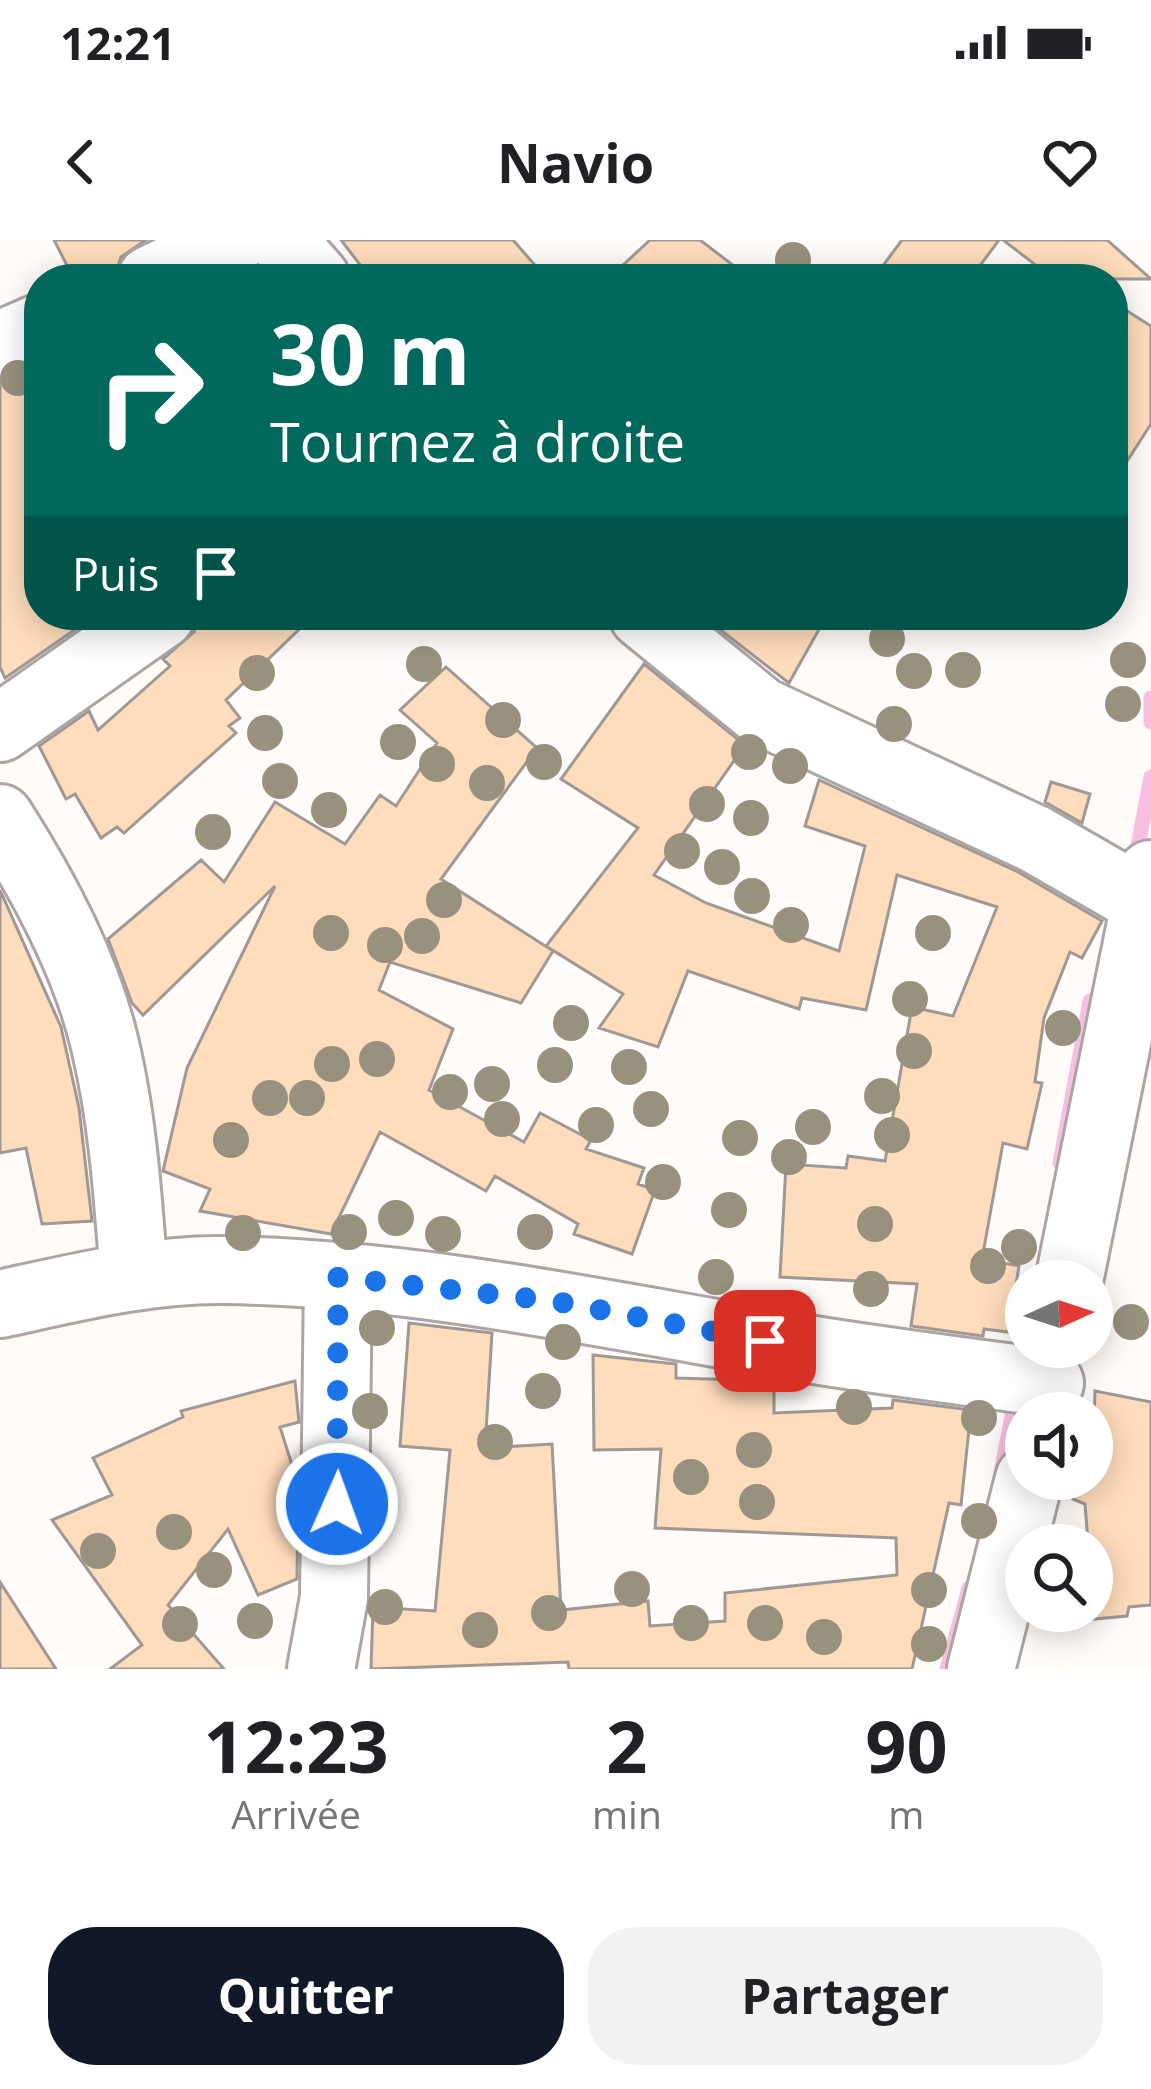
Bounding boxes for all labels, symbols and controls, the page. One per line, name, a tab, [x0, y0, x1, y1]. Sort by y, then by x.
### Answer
text: 12:21	[60, 12, 176, 73]
text: Navio	[497, 125, 654, 199]
icon: back	[48, 129, 114, 195]
icon: heart	[1037, 129, 1103, 195]
text: 30 m	[270, 295, 470, 410]
icon: right	[72, 312, 228, 468]
text: Tournez à droite	[270, 404, 685, 478]
icon: arrive	[183, 540, 249, 606]
text: Puis	[72, 543, 159, 604]
north arrow	[1005, 1260, 1113, 1368]
map controls	[1005, 1260, 1113, 1632]
pin	[714, 1290, 816, 1392]
icon: arrive	[732, 1308, 798, 1374]
button: sound	[1005, 1392, 1113, 1500]
position arrow	[274, 1441, 400, 1567]
button: search	[1005, 1524, 1113, 1632]
text: 12:23	[203, 1696, 389, 1794]
text: 2	[606, 1696, 648, 1794]
text: 90	[865, 1696, 948, 1794]
text: Arrivée	[231, 1787, 361, 1840]
text: min	[592, 1787, 662, 1840]
text: m	[888, 1787, 924, 1840]
button: Quitter	[48, 1927, 564, 2065]
button: Partager	[588, 1927, 1103, 2065]

